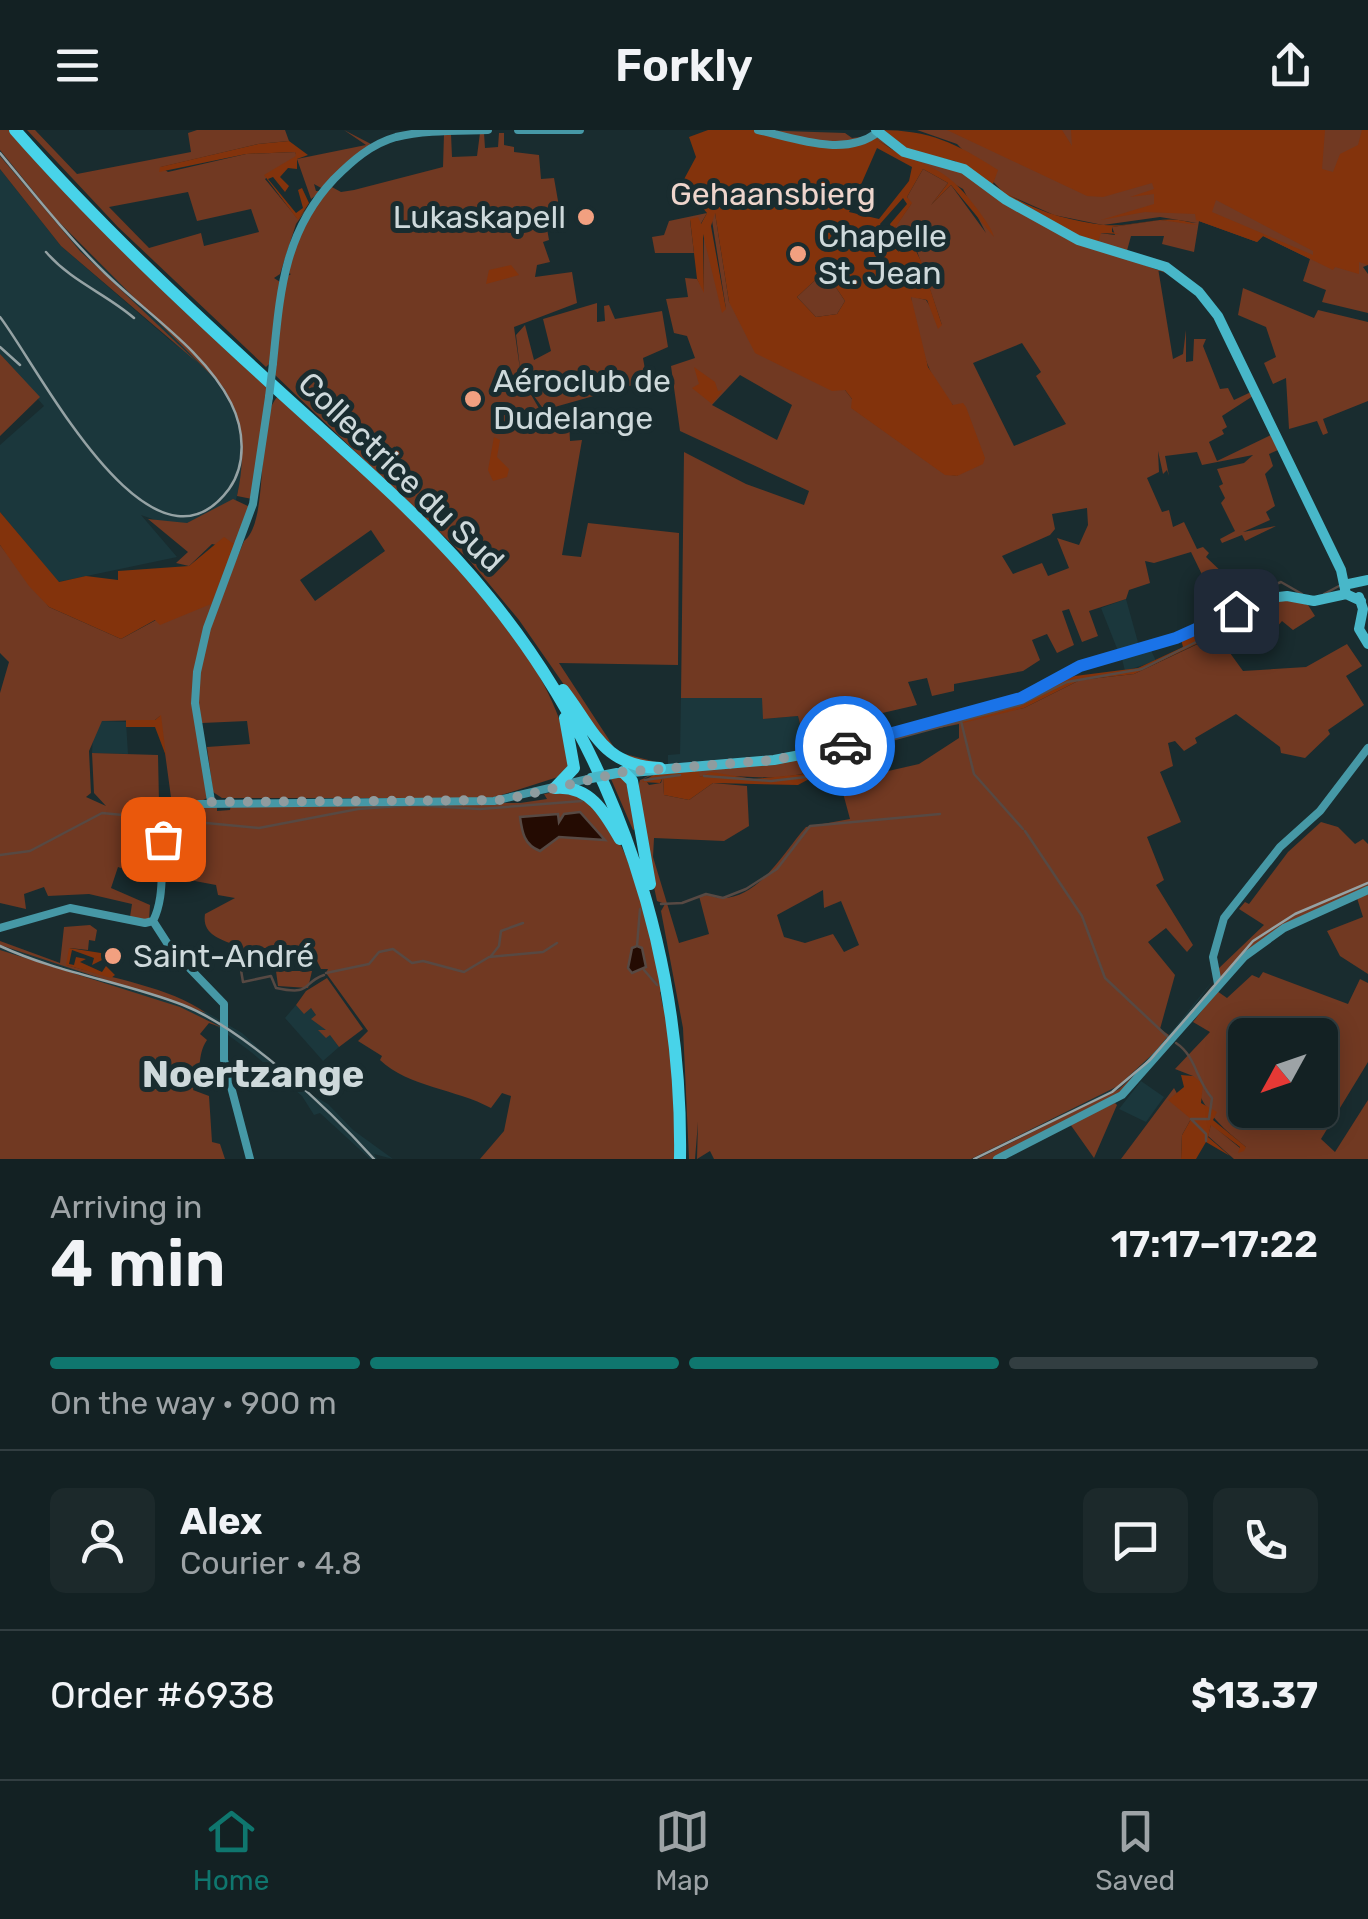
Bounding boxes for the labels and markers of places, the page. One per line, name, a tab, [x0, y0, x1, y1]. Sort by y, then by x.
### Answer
place label: Lukaskapell	[393, 198, 566, 236]
marker: Lukaskapell	[575, 206, 597, 228]
place label: Chapelle St. Jean	[818, 217, 947, 292]
marker: Chapelle St. Jean	[787, 243, 809, 265]
place label: Aéroclub de Dudelange	[493, 362, 671, 437]
marker: Aéroclub de Dudelange	[462, 388, 484, 410]
pin	[1194, 569, 1279, 654]
pin	[121, 797, 206, 882]
place label: Saint-André	[133, 937, 314, 975]
marker: Saint-André	[102, 945, 124, 967]

